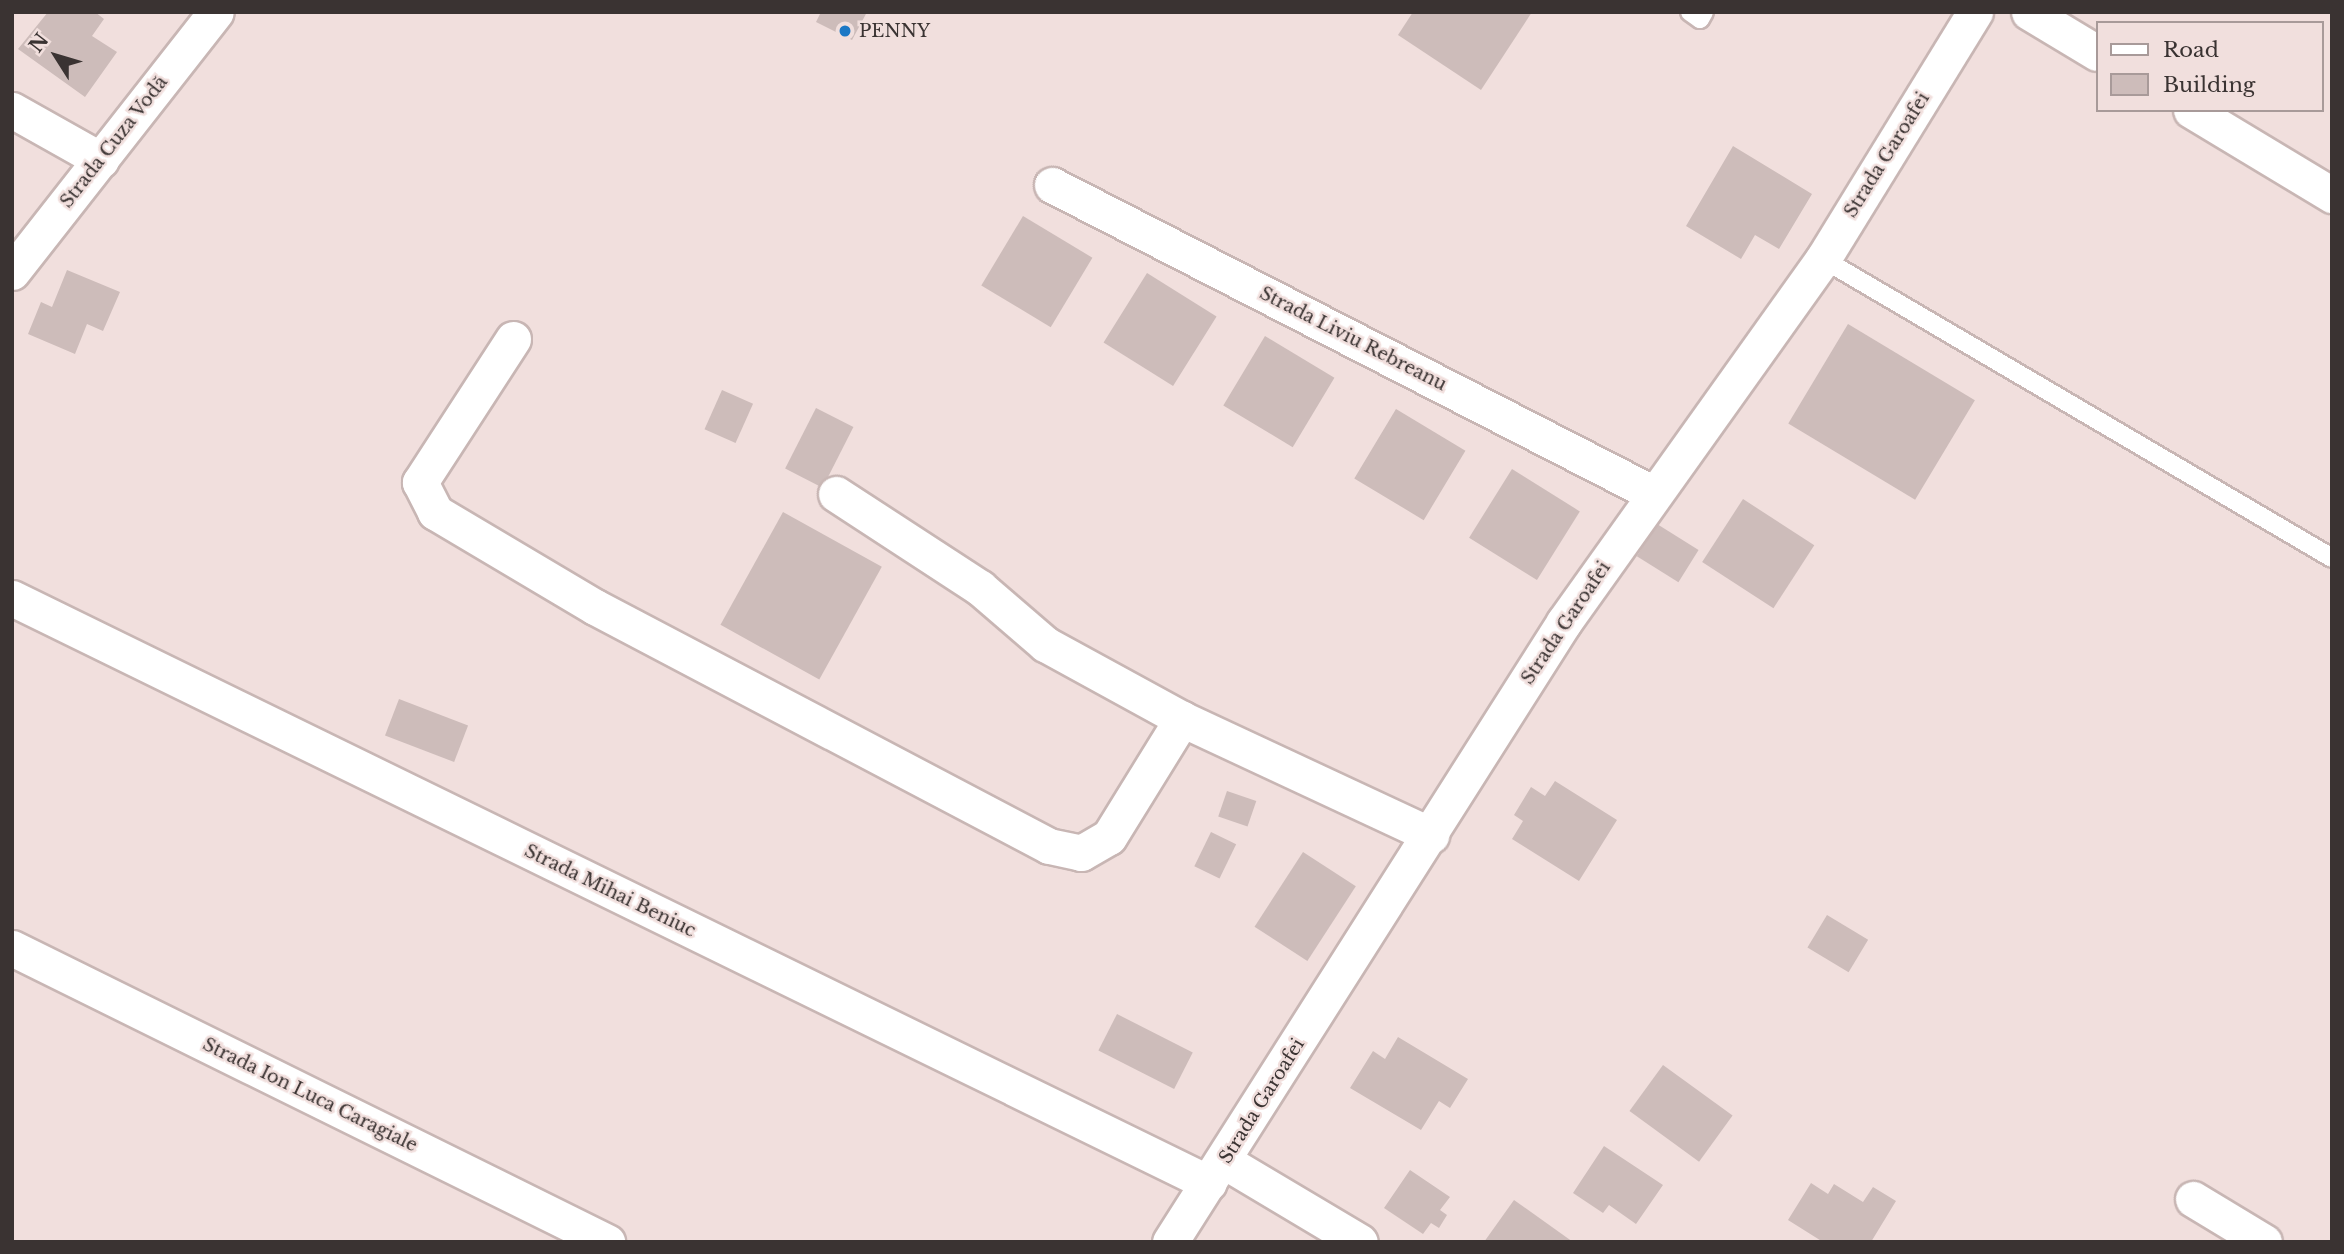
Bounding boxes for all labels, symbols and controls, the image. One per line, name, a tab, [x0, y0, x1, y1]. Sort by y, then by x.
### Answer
place label: PENNY	[859, 20, 930, 42]
north arrow	[21, 21, 91, 91]
legend	[2096, 21, 2323, 112]
marker: PENNY	[837, 23, 853, 39]
text: N	[24, 29, 53, 57]
text: Road	[2163, 37, 2219, 63]
street label: Strada Cuza Vodă	[56, 71, 172, 213]
text: Building	[2163, 72, 2255, 98]
street label: Strada Garoafei	[1840, 88, 1934, 222]
street label: Strada Liviu Rebreanu	[1256, 282, 1450, 396]
street label: Strada Garoafei	[1517, 557, 1615, 689]
street label: Strada Mihai Beniuc	[521, 840, 699, 942]
street label: Strada Ion Luca Caragiale	[199, 1033, 421, 1157]
street label: Strada Garoafei	[1215, 1034, 1309, 1168]

